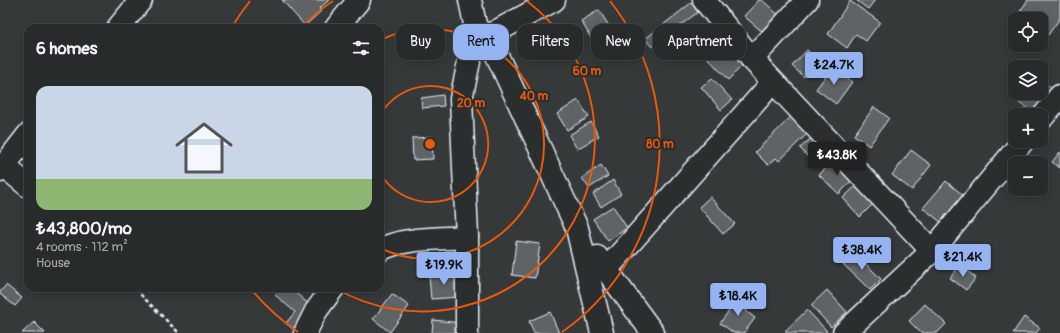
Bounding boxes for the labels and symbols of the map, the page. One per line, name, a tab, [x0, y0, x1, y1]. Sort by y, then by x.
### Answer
pin: ₺24.7K	[801, 52, 867, 86]
text: 60 m	[573, 64, 602, 79]
text: 40 m	[519, 89, 549, 104]
text: 20 m	[457, 96, 485, 111]
centre of rings	[423, 137, 437, 151]
text: 80 m	[646, 137, 674, 152]
pin: ₺43.8K	[804, 142, 870, 176]
pin: ₺38.4K	[829, 237, 895, 271]
pin: ₺21.4K	[930, 244, 996, 278]
pin: ₺19.9K	[411, 252, 477, 286]
pin: ₺18.4K	[705, 283, 771, 317]

